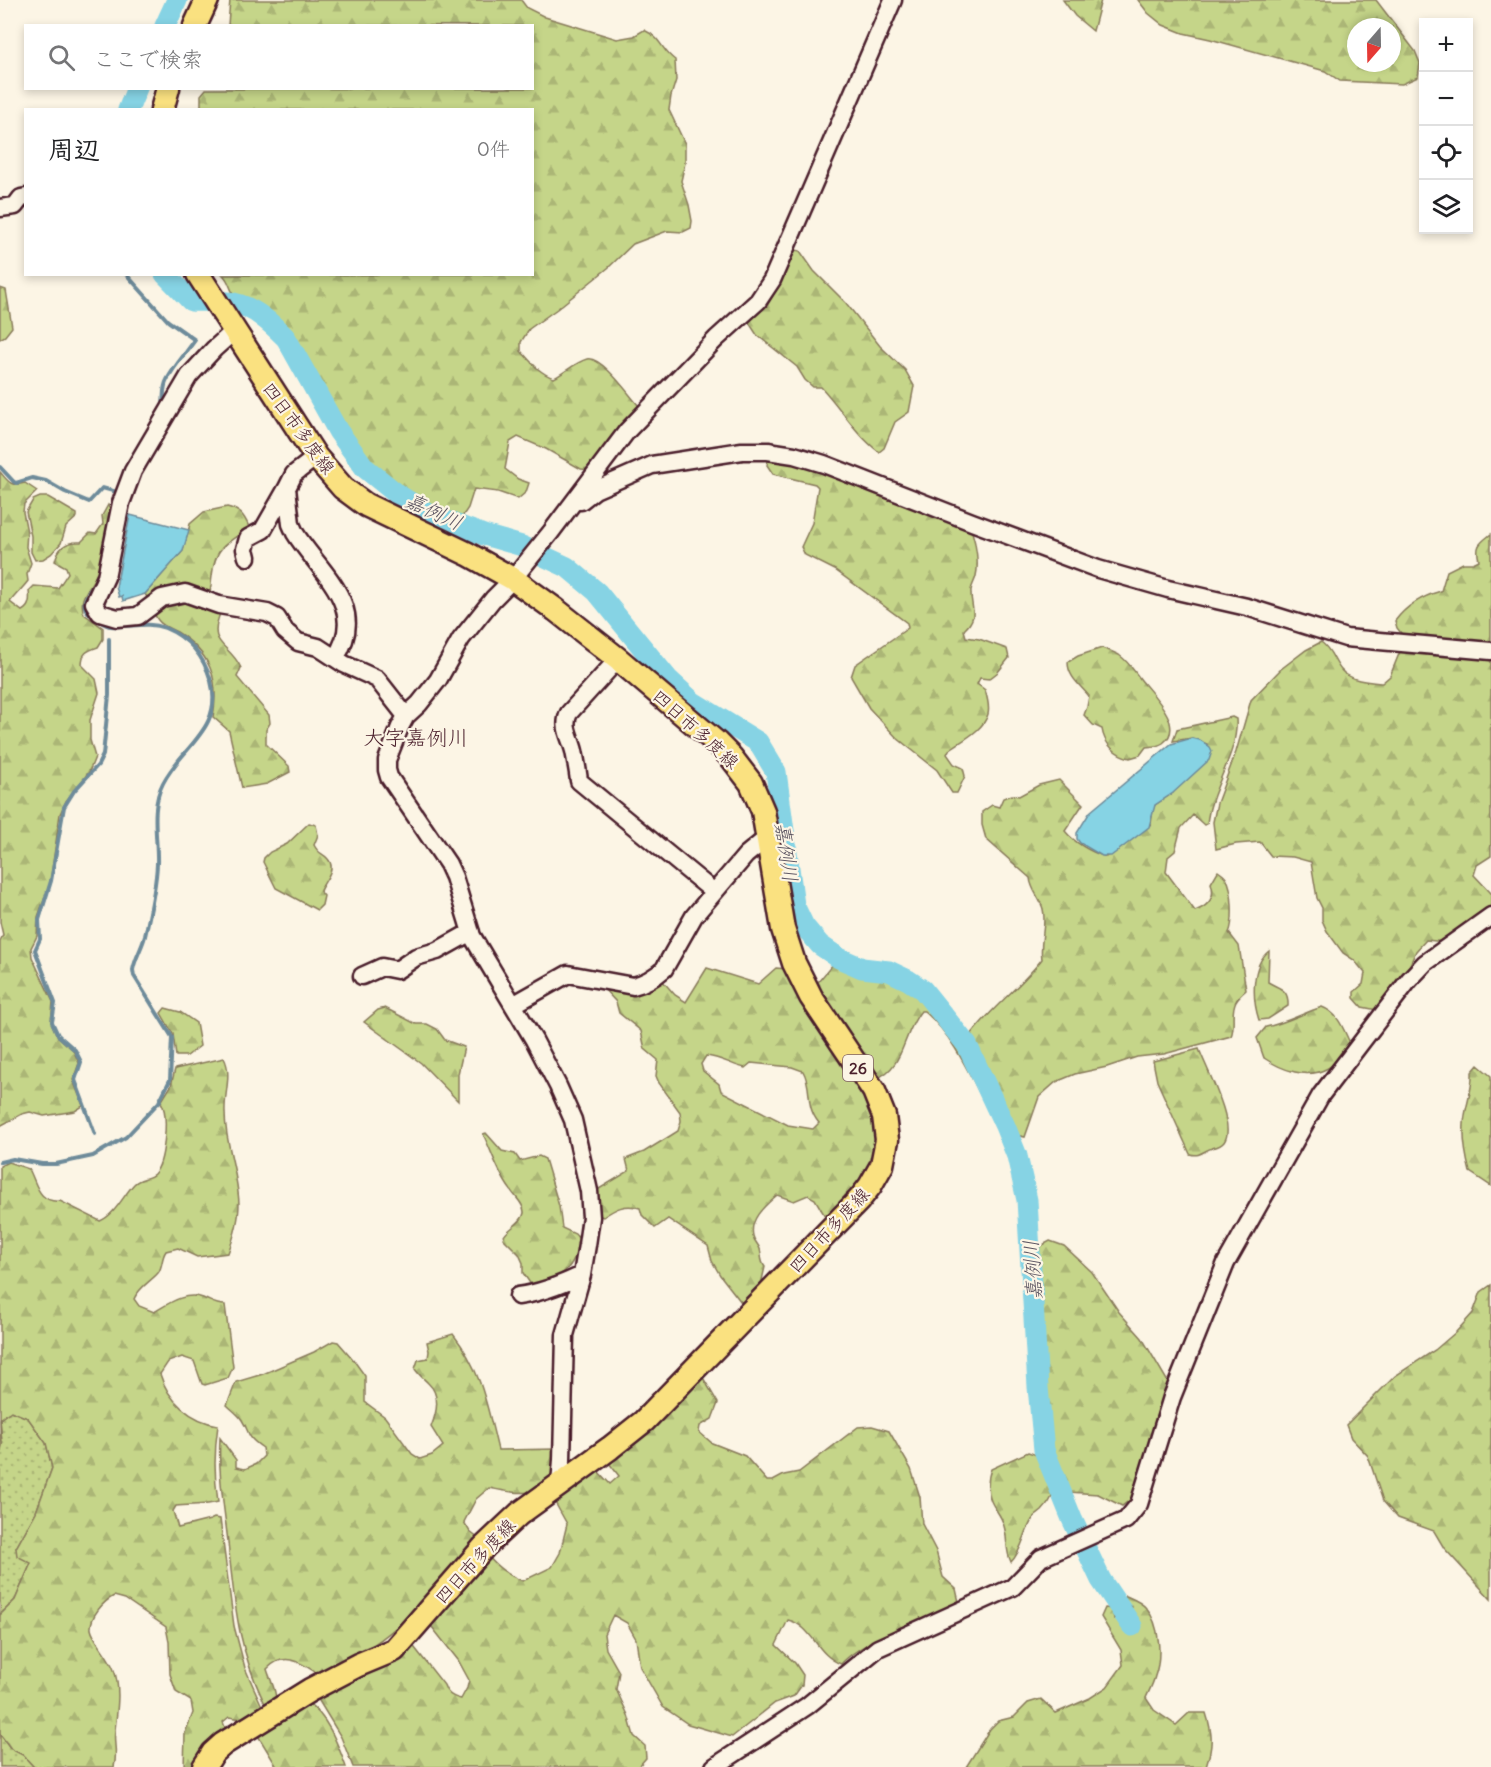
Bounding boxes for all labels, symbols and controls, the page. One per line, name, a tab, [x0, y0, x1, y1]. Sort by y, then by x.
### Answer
north arrow	[1347, 18, 1401, 72]
map controls	[1419, 18, 1473, 234]
button: +	[1419, 18, 1473, 72]
search box	[24, 24, 534, 90]
icon: search	[45, 41, 78, 74]
text: ここで検索	[93, 45, 203, 73]
button: −	[1419, 72, 1473, 126]
button: locate	[1419, 126, 1473, 180]
text: 周辺	[48, 133, 100, 166]
text: 0件	[477, 136, 510, 161]
button: layers	[1419, 180, 1473, 234]
street label: 四日市多度線	[258, 378, 340, 478]
water label: 嘉例川	[402, 487, 466, 535]
street label: 四日市多度線	[648, 684, 744, 774]
district label: 大字嘉例川	[364, 724, 469, 751]
water label: 嘉例川	[770, 821, 804, 883]
road number: 26	[843, 1055, 873, 1081]
street label: 四日市多度線	[784, 1183, 874, 1277]
water label: 嘉例川	[1017, 1239, 1047, 1301]
street label: 四日市多度線	[430, 1514, 520, 1608]

